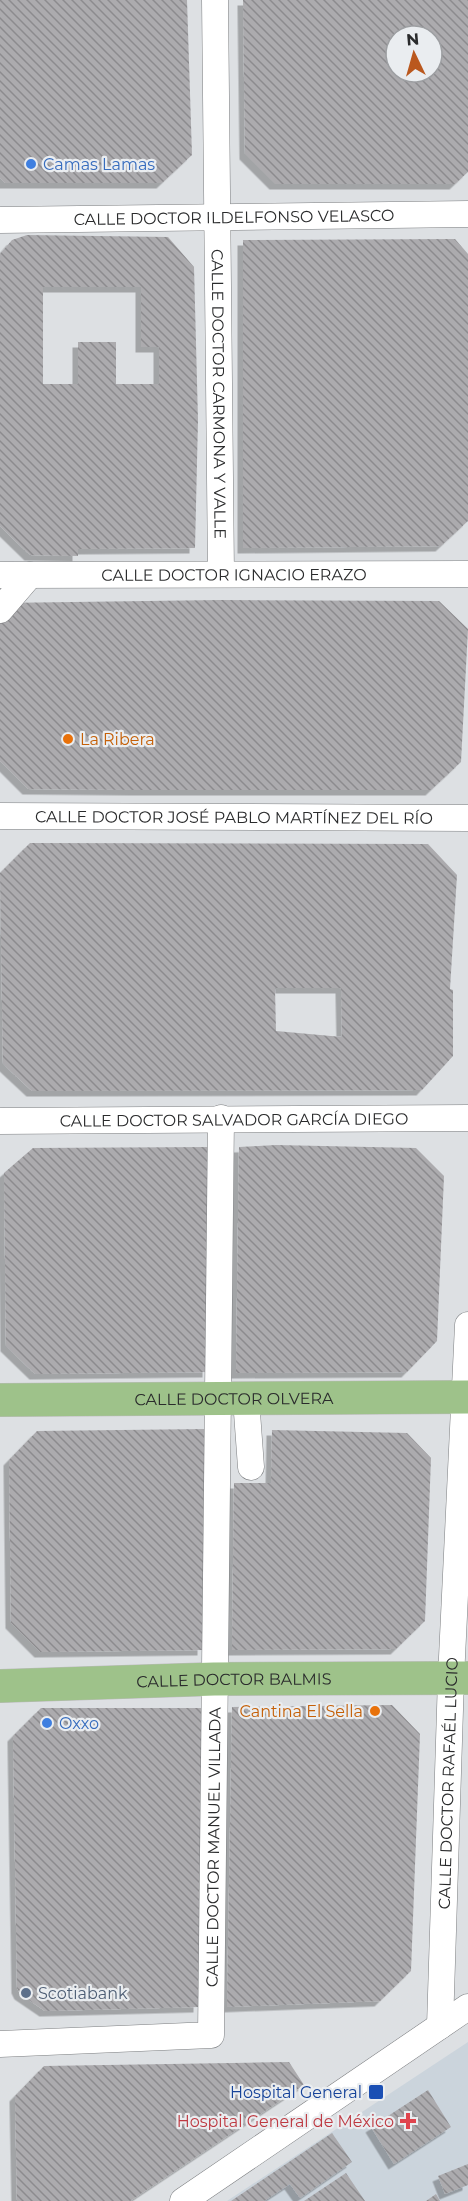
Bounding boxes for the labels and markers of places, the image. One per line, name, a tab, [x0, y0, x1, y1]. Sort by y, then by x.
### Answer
place label: Camas Lamas	[43, 155, 155, 174]
marker: Camas Lamas	[24, 157, 38, 171]
place label: La Ribera	[80, 730, 155, 749]
marker: La Ribera	[61, 732, 75, 746]
place label: Cantina El Sella	[240, 1702, 363, 1721]
marker: Cantina El Sella	[368, 1704, 382, 1718]
place label: Oxxo	[59, 1714, 99, 1733]
marker: Oxxo	[40, 1716, 54, 1730]
place label: Scotiabank	[38, 1984, 128, 2003]
marker: Scotiabank	[19, 1986, 33, 2000]
place label: Hospital General	[230, 2083, 362, 2102]
marker: Hospital General	[367, 2083, 385, 2101]
place label: Hospital General de México	[177, 2112, 394, 2131]
marker: Hospital General de México	[399, 2112, 417, 2130]

